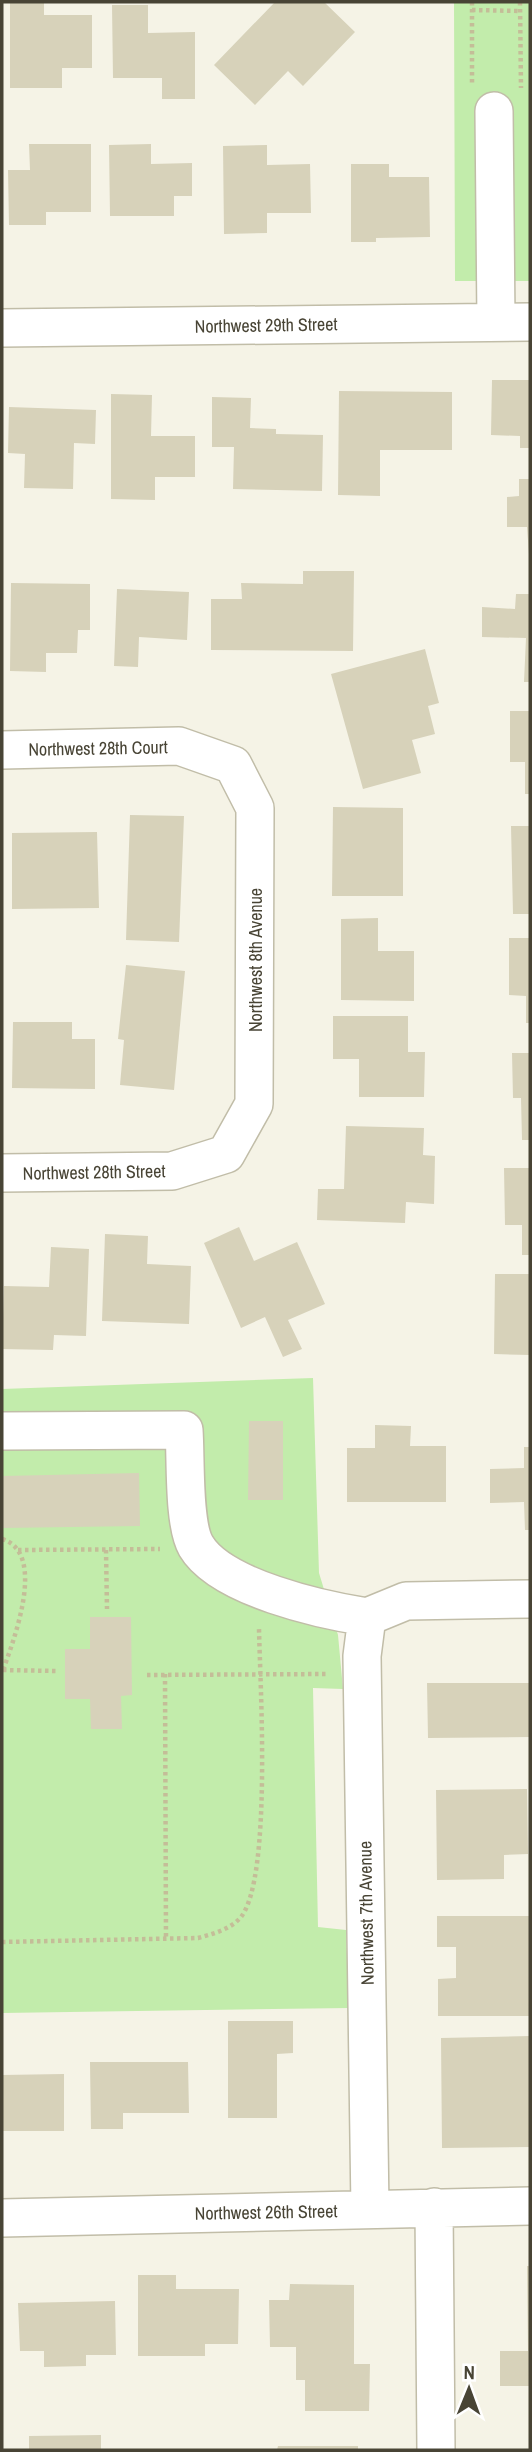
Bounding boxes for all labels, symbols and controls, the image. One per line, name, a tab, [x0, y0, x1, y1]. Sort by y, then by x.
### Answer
street label: Northwest 29th Street	[194, 311, 338, 339]
street label: Northwest 28th Court	[28, 734, 168, 762]
street label: Northwest 8th Avenue	[243, 888, 268, 1032]
street label: Northwest 28th Street	[22, 1158, 166, 1186]
street label: Northwest 7th Avenue	[352, 1841, 380, 1985]
street label: Northwest 26th Street	[194, 2198, 338, 2226]
north arrow	[434, 2354, 504, 2424]
text: N	[463, 2359, 475, 2385]

